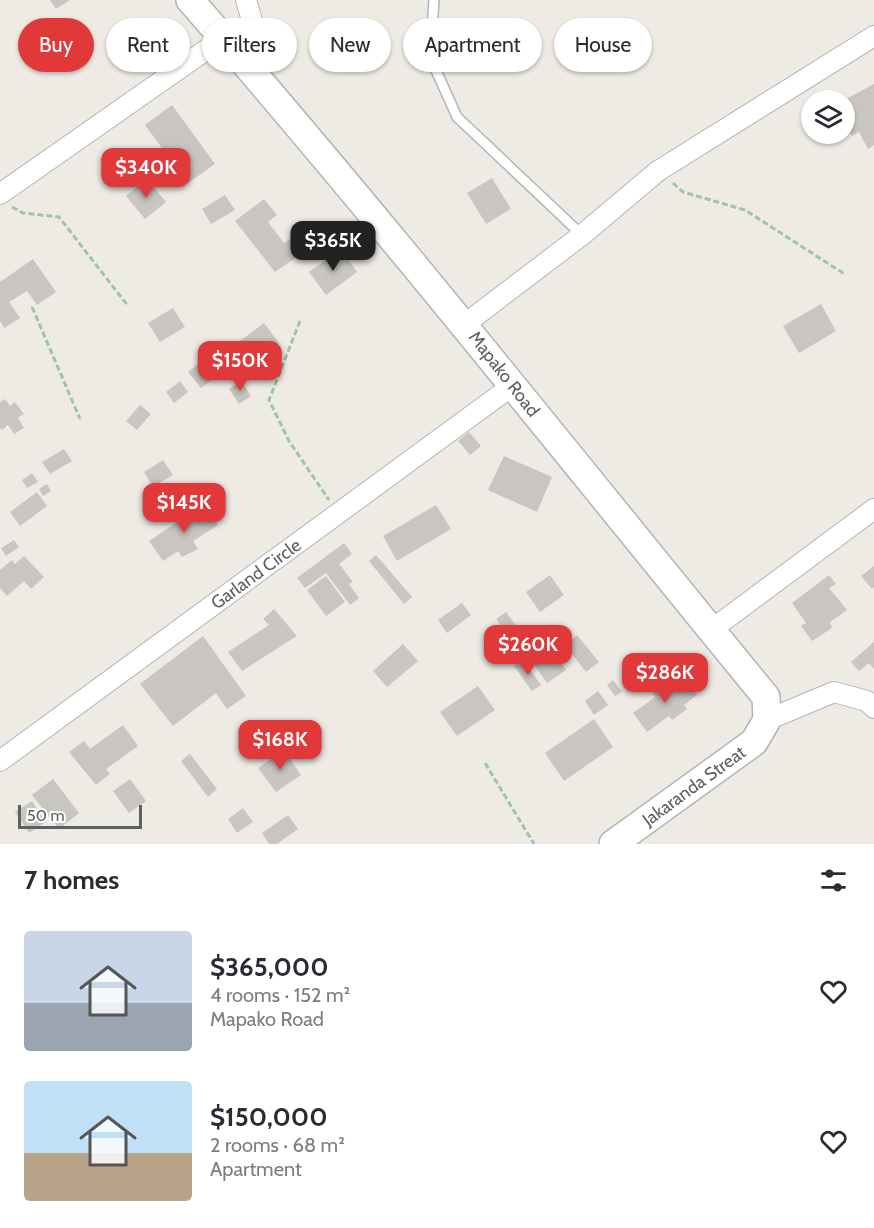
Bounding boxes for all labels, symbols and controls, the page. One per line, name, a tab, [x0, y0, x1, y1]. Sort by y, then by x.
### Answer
chip: Buy	[18, 18, 94, 72]
chip: Rent	[106, 18, 190, 72]
chip: Filters	[202, 18, 297, 72]
chip: New	[309, 18, 391, 72]
chip: Apartment	[403, 18, 542, 72]
chip: House	[554, 18, 652, 72]
map controls	[801, 90, 855, 144]
button: layers	[801, 90, 855, 144]
pin: $340K	[104, 148, 188, 199]
text: $340K	[115, 155, 177, 179]
pin: $365K	[291, 221, 375, 272]
text: $365K	[305, 228, 361, 252]
street label: Mapako Road	[464, 327, 544, 421]
pin: $150K	[198, 341, 282, 392]
text: $150K	[212, 348, 268, 372]
pin: $145K	[142, 483, 226, 534]
text: $145K	[157, 490, 211, 514]
street label: Garland Circle	[207, 534, 305, 614]
pin: $260K	[486, 625, 570, 676]
text: $260K	[498, 632, 558, 656]
pin: $286K	[623, 653, 707, 704]
text: $286K	[636, 660, 694, 684]
pin: $168K	[238, 720, 322, 771]
text: $168K	[253, 727, 307, 751]
street label: Jakaranda Streat	[637, 741, 750, 831]
scale bar	[18, 802, 142, 830]
text: 50 m	[27, 806, 64, 825]
text: 7 homes	[24, 864, 119, 896]
icon: filters	[817, 864, 850, 897]
text: $365,000	[210, 951, 329, 983]
icon: home	[72, 955, 144, 1027]
icon: heart	[817, 975, 850, 1008]
text: 4 rooms · 152 m²	[210, 983, 350, 1007]
text: Mapako Road	[210, 1007, 324, 1031]
text: $150,000	[210, 1101, 328, 1133]
icon: home	[72, 1105, 144, 1177]
icon: heart	[817, 1125, 850, 1158]
text: 2 rooms · 68 m²	[210, 1133, 345, 1157]
text: Apartment	[210, 1157, 302, 1181]

